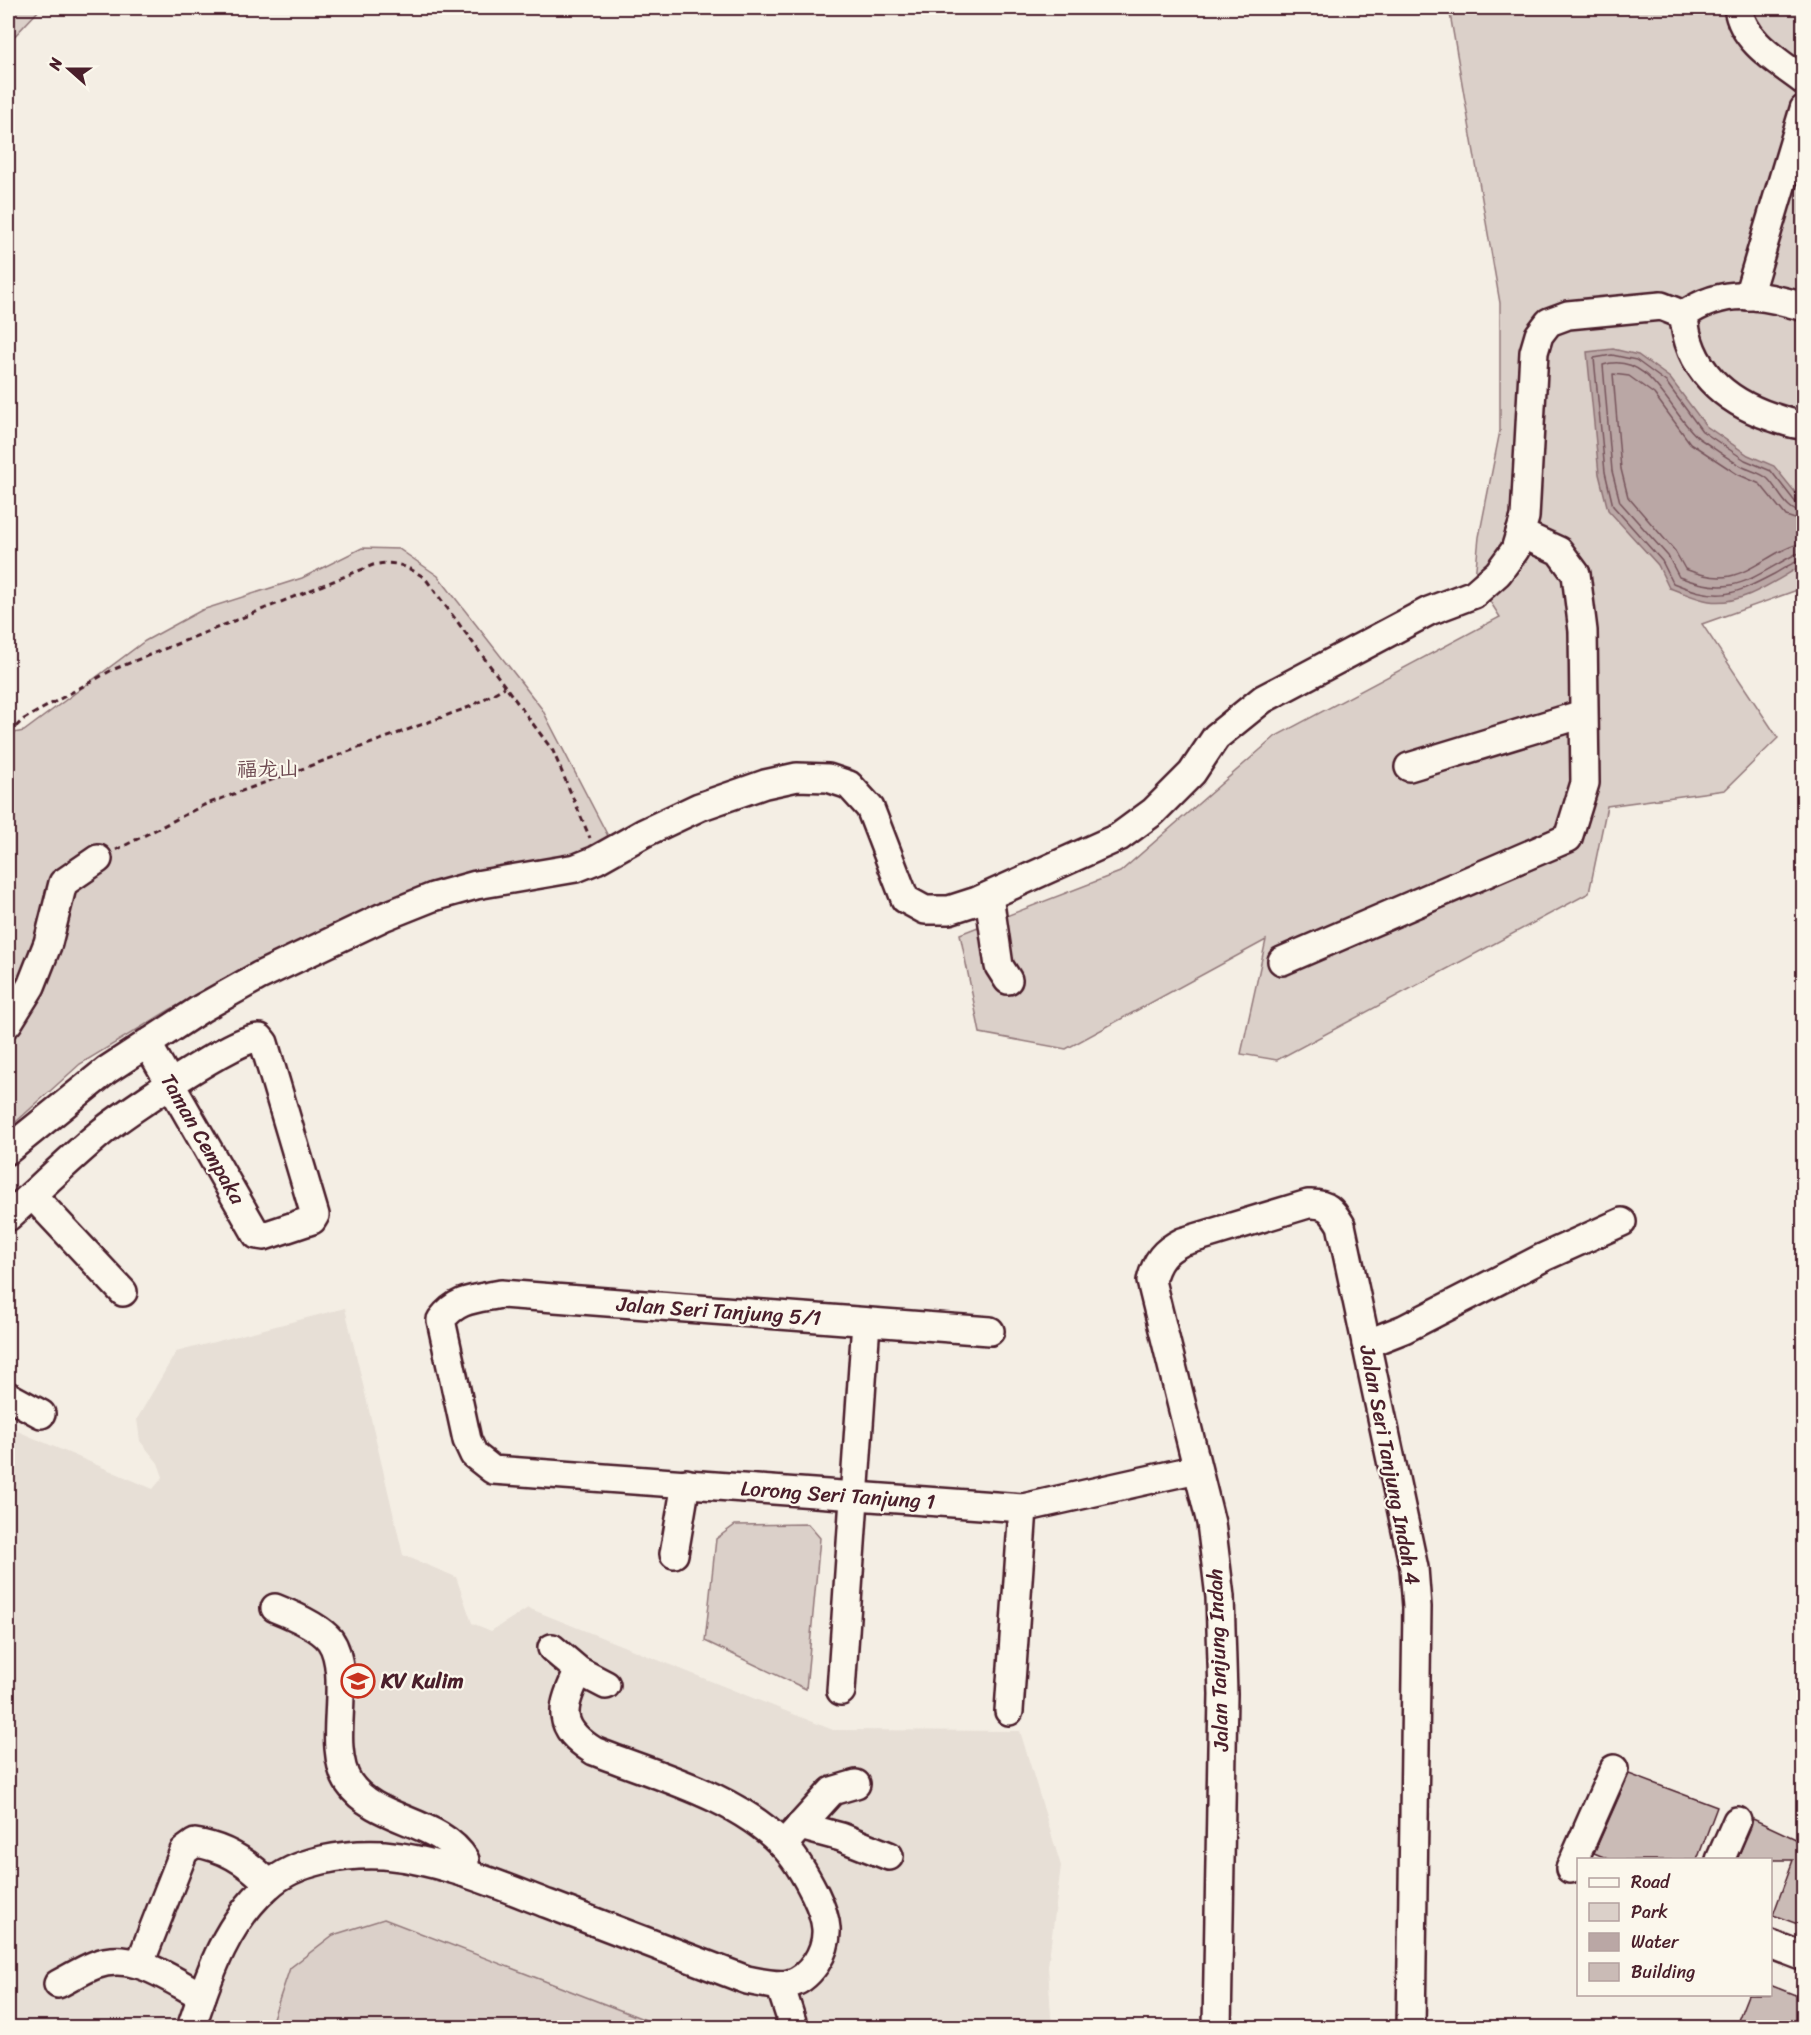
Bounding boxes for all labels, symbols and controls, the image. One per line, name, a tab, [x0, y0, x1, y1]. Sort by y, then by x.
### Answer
north arrow	[39, 39, 99, 99]
text: N	[40, 53, 71, 75]
park label: 福龙山	[237, 750, 300, 788]
street label: Taman Cempaka	[150, 1066, 256, 1212]
street label: Jalan Seri Tanjung 5/1	[614, 1285, 823, 1337]
street label: Jalan Seri Tanjung Indah 4	[1348, 1341, 1432, 1588]
street label: Lorong Seri Tanjung 1	[739, 1469, 937, 1521]
street label: Jalan Tanjung Indah	[1196, 1568, 1240, 1753]
place label: KV Kulim	[380, 1662, 464, 1700]
school or university icon: KV Kulim	[340, 1663, 376, 1699]
legend	[1577, 1858, 1772, 1996]
text: Road	[1631, 1866, 1671, 1898]
text: Park	[1631, 1896, 1668, 1928]
text: Water	[1631, 1926, 1680, 1958]
text: Building	[1631, 1956, 1695, 1988]

